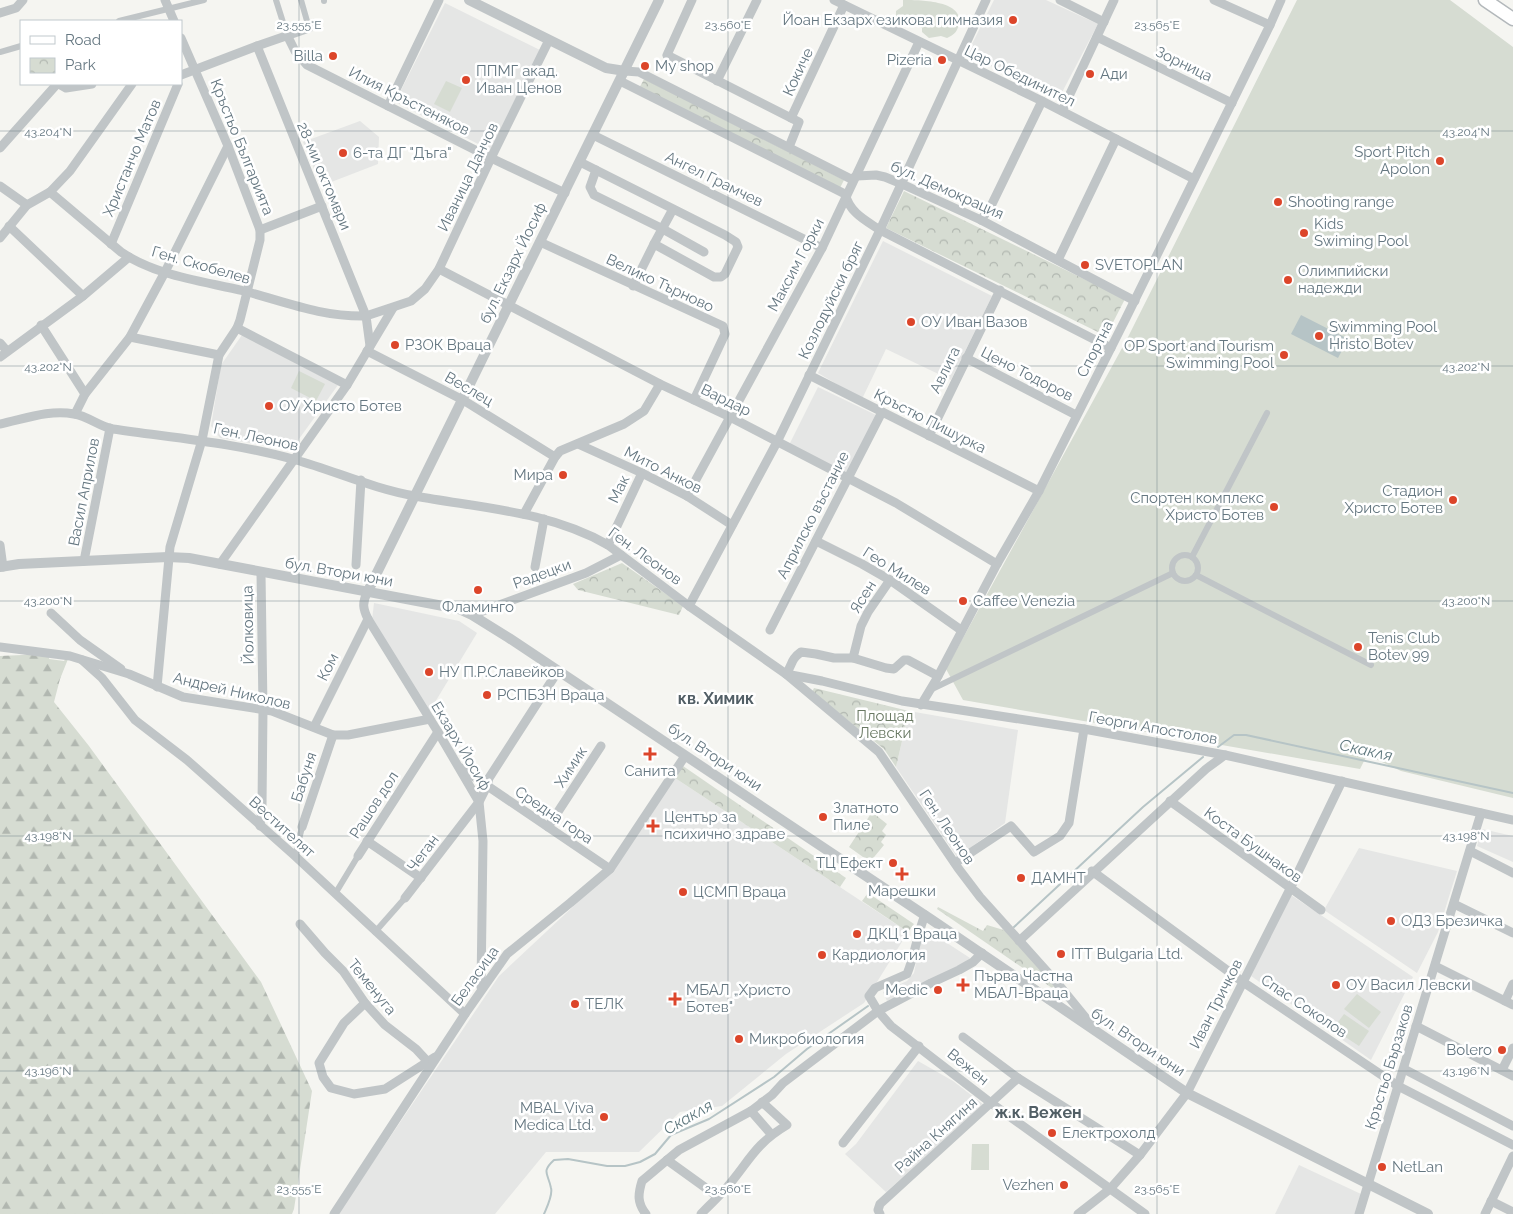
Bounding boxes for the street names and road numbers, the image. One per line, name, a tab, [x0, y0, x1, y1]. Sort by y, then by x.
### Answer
street label: Цар Обединител	[962, 41, 1078, 111]
street label: Зорница	[1153, 43, 1215, 85]
street label: Кокиче	[779, 45, 817, 99]
street label: Илия Кръстеняков	[346, 63, 472, 139]
street label: Кръстьо Българията	[206, 76, 278, 218]
street label: Христанчо Матов	[99, 97, 165, 219]
street label: 28-ми октомври	[293, 119, 355, 233]
street label: Иваница Данчов	[434, 120, 502, 234]
street label: Ангел Грамчев	[662, 148, 766, 210]
street label: бул. Демокрация	[887, 157, 1007, 223]
street label: бул. Екзарх Йосиф	[476, 199, 550, 327]
street label: Максим Горки	[764, 215, 828, 315]
street label: Козлодуйски бряг	[795, 238, 867, 362]
street label: Ген. Скобелев	[150, 242, 252, 288]
street label: Велико Търново	[603, 250, 717, 316]
street label: Спортна	[1073, 318, 1117, 380]
street label: Цено Тодоров	[978, 343, 1076, 405]
street label: Авлига	[926, 344, 964, 396]
street label: Веслец	[442, 368, 497, 410]
street label: Вардар	[698, 380, 754, 420]
street label: Кръстю Пишурка	[871, 385, 989, 457]
street label: Ген. Леонов	[212, 419, 300, 455]
street label: Васил Априлов	[65, 437, 103, 547]
street label: Мито Анков	[621, 443, 705, 497]
street label: Априлско въстание	[773, 448, 853, 582]
street label: Мак	[605, 472, 634, 506]
street label: Ген. Леонов	[605, 523, 685, 589]
street label: Гео Милев	[860, 543, 934, 599]
street label: бул. Втори юни	[283, 554, 395, 590]
street label: Радецки	[511, 555, 573, 593]
street label: Ясен	[846, 577, 880, 617]
street label: Йолковица	[238, 585, 258, 665]
street label: Ком	[314, 650, 342, 684]
street label: Андрей Николов	[171, 669, 293, 713]
street label: Екзарх Йосиф	[427, 698, 495, 794]
street label: Георги Апостолов	[1087, 708, 1219, 748]
street label: бул. Втори юни	[665, 719, 765, 795]
street label: Химик	[551, 743, 591, 791]
street label: Бабуня	[287, 750, 321, 804]
street label: Рашов дол	[346, 768, 402, 842]
street label: Средна гора	[512, 782, 596, 848]
street label: Ген. Леонов	[915, 786, 979, 868]
street label: Вестителят	[245, 793, 319, 861]
street label: Коста Бушнаков	[1201, 803, 1305, 887]
street label: Чеган	[403, 831, 443, 875]
street label: Беласица	[447, 943, 503, 1009]
street label: Теменуга	[344, 955, 400, 1019]
street label: Иван Тричков	[1186, 956, 1246, 1052]
street label: Спас Соколов	[1257, 971, 1351, 1041]
street label: Кръстьо Бързаков	[1361, 1002, 1417, 1132]
street label: бул. Втори юни	[1088, 1004, 1188, 1080]
street label: Вежен	[944, 1045, 992, 1089]
street label: Райна Княгиня	[891, 1093, 981, 1177]

